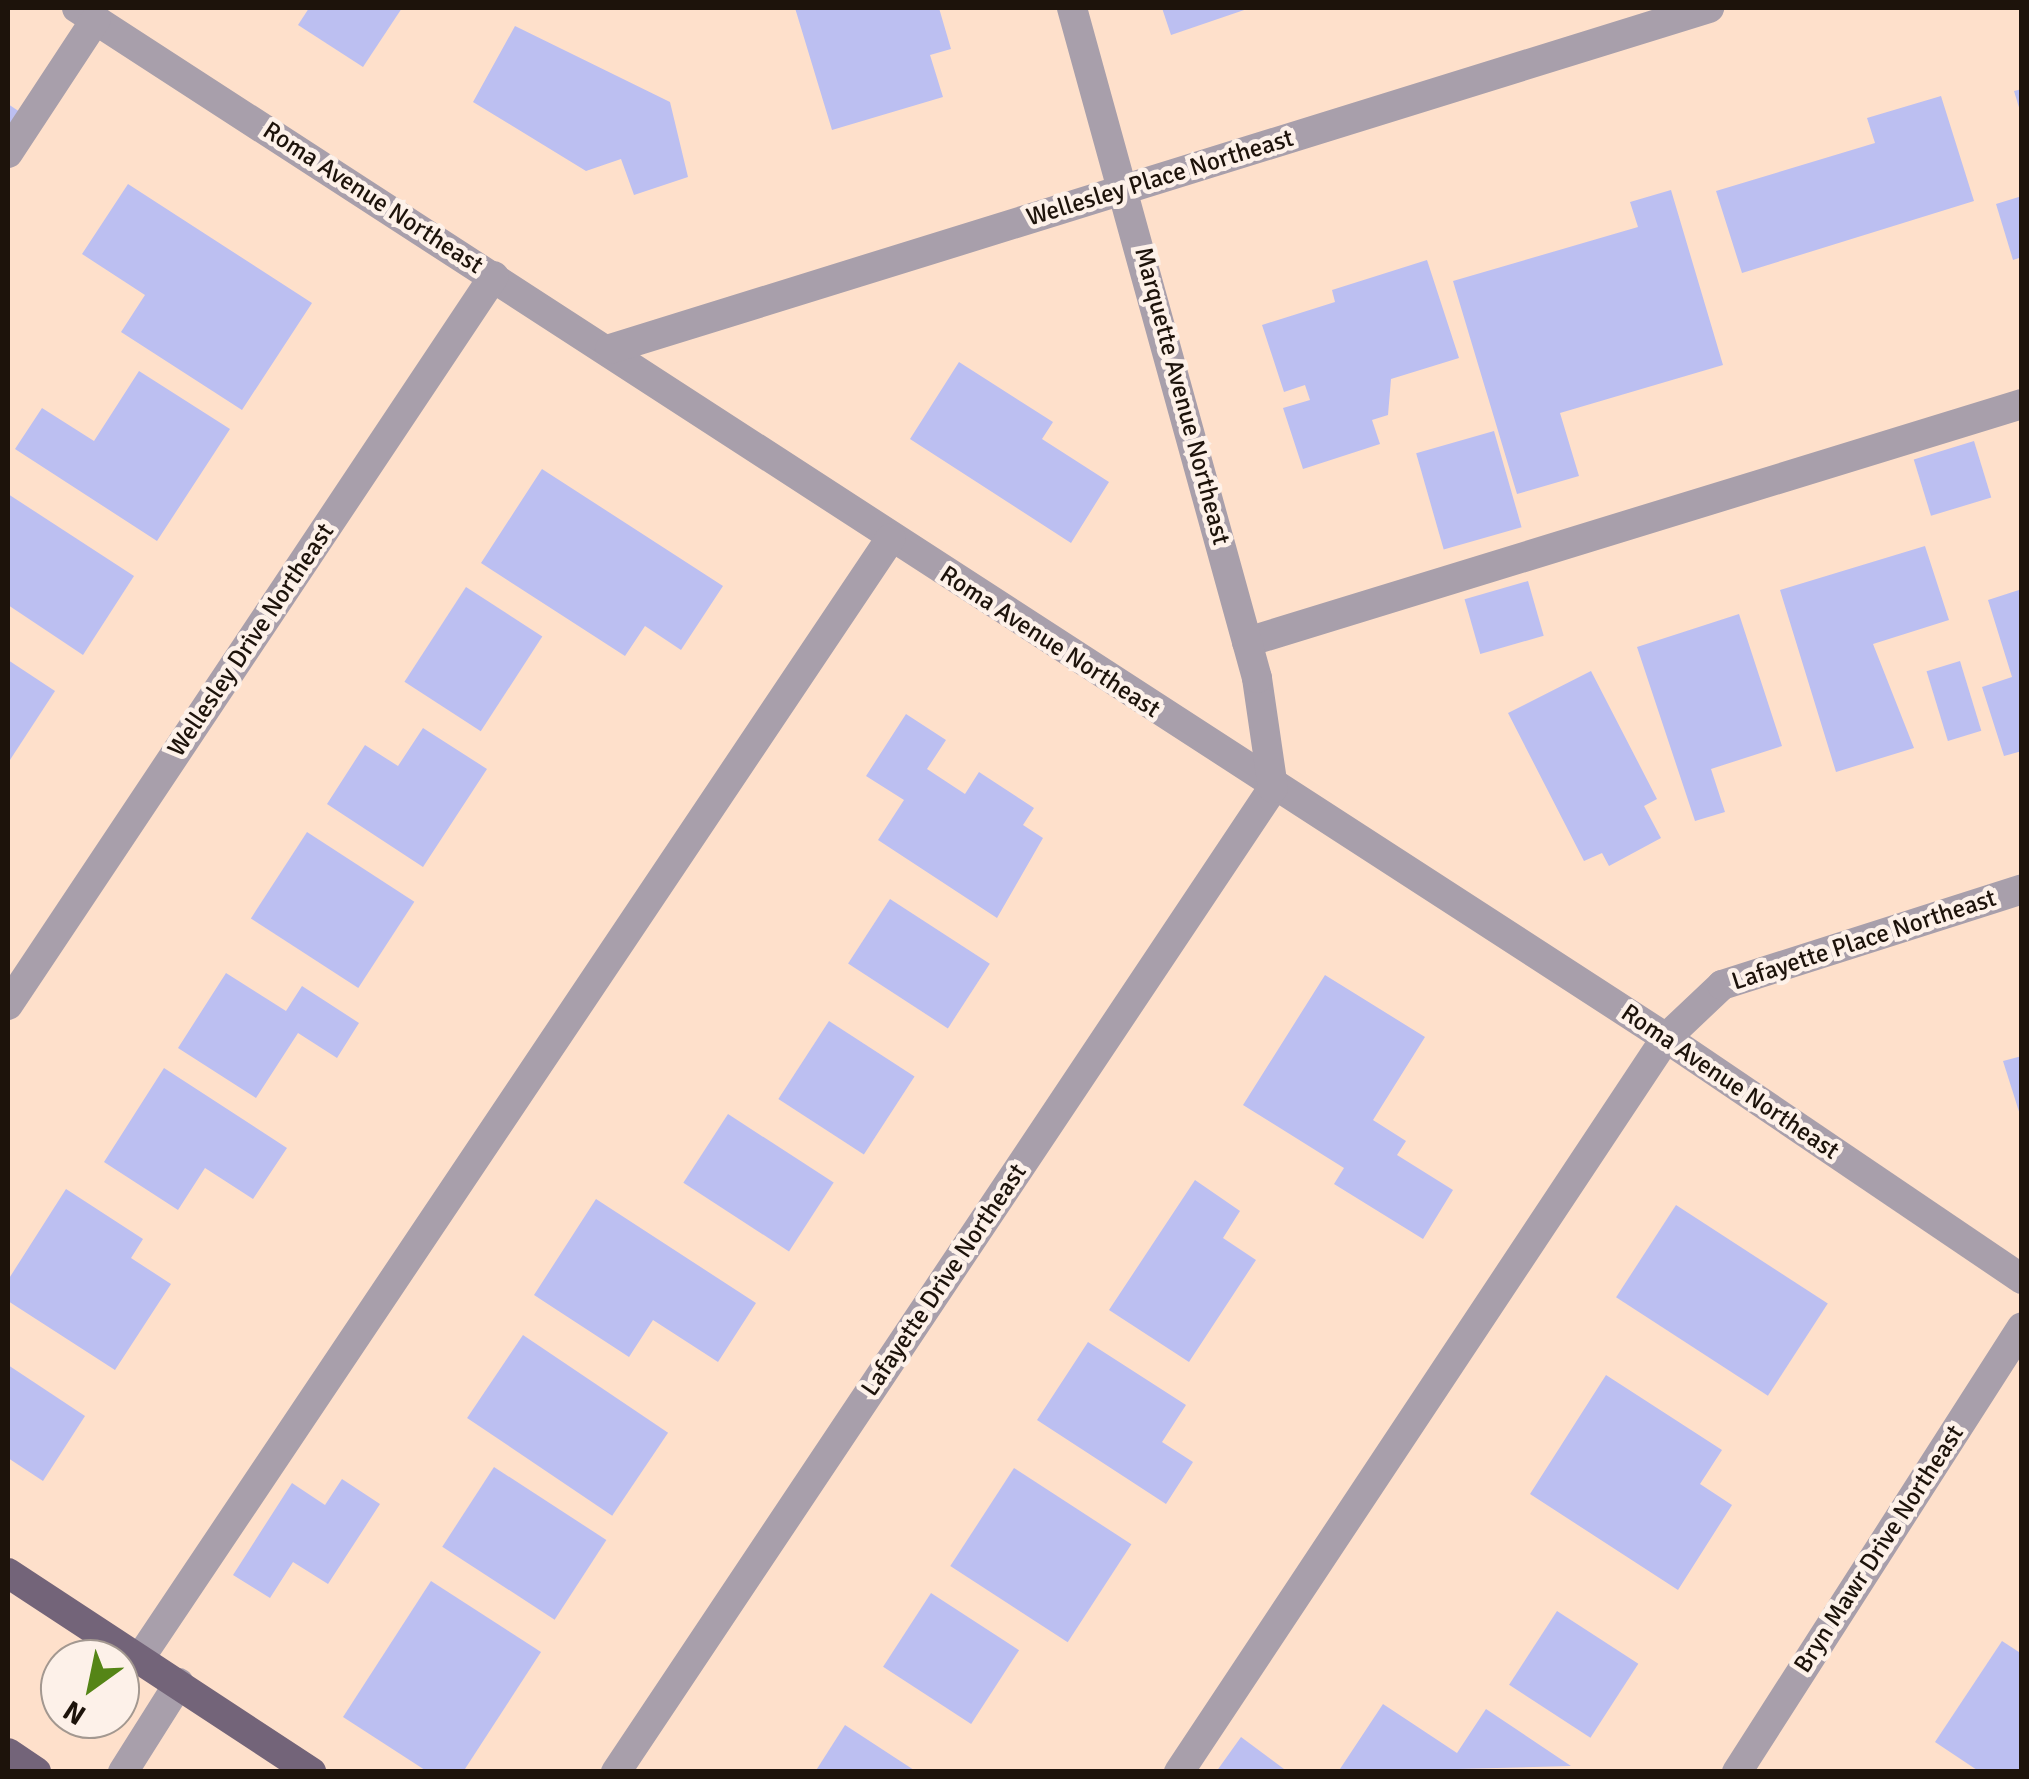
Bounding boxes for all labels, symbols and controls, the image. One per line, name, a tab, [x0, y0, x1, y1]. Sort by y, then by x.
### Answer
street label: Roma Avenue Northeast	[257, 116, 489, 280]
street label: Wellesley Place Northeast	[1023, 123, 1297, 233]
street label: Marquette Avenue Northeast	[1128, 244, 1236, 548]
street label: Wellesley Drive Northeast	[162, 518, 340, 762]
street label: Roma Avenue Northeast	[934, 560, 1166, 724]
street label: Lafayette Place Northeast	[1728, 883, 2000, 997]
street label: Roma Avenue Northeast	[1615, 998, 1845, 1166]
street label: Lafayette Drive Northeast	[855, 1158, 1033, 1402]
street label: Bryn Mawr Drive Northeast	[1788, 1420, 1970, 1678]
north arrow	[40, 1639, 140, 1739]
text: N	[57, 1693, 92, 1732]

